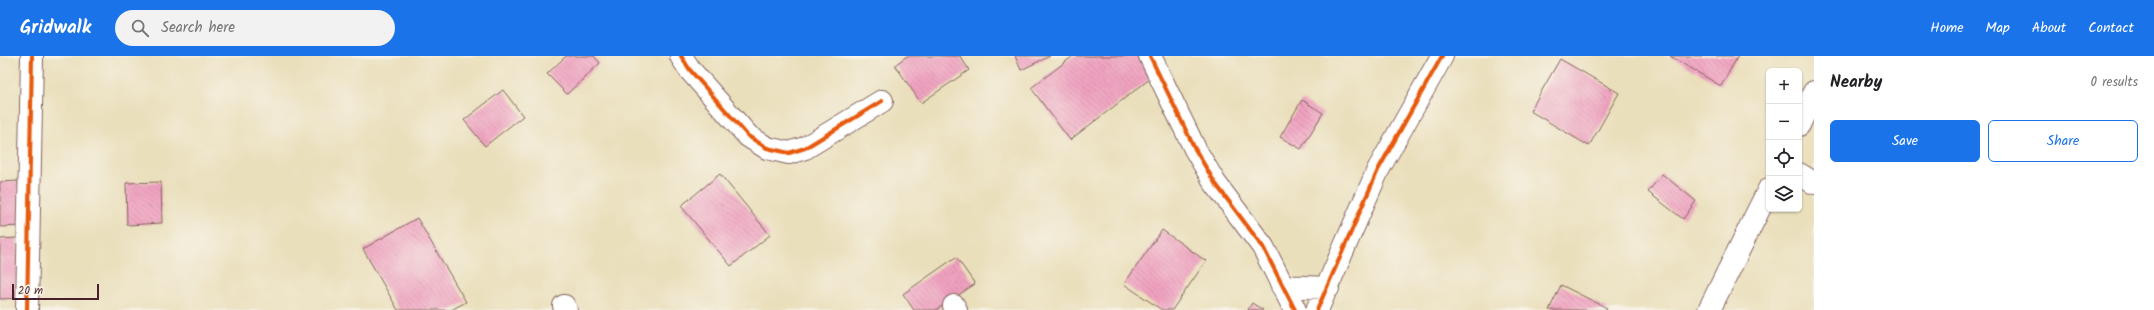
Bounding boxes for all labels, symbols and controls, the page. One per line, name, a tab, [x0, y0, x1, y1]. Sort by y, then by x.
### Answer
search box	[115, 10, 395, 46]
text: Gridwalk	[20, 13, 91, 43]
text: Search here	[161, 16, 235, 40]
icon: search	[129, 17, 151, 39]
text: Home	[1930, 17, 1964, 39]
text: Map	[1986, 17, 2010, 39]
text: About	[2032, 17, 2066, 39]
text: Contact	[2088, 17, 2134, 39]
map controls	[1766, 68, 1802, 212]
button: +	[1766, 68, 1802, 104]
text: Nearby	[1830, 69, 1882, 96]
text: 0 results	[2091, 72, 2138, 93]
button: −	[1766, 104, 1802, 140]
button: Save	[1830, 120, 1980, 162]
button: Share	[1988, 120, 2138, 162]
button: locate	[1766, 140, 1802, 176]
button: layers	[1766, 176, 1802, 212]
scale bar	[12, 282, 99, 301]
text: 20 m	[18, 282, 43, 300]

